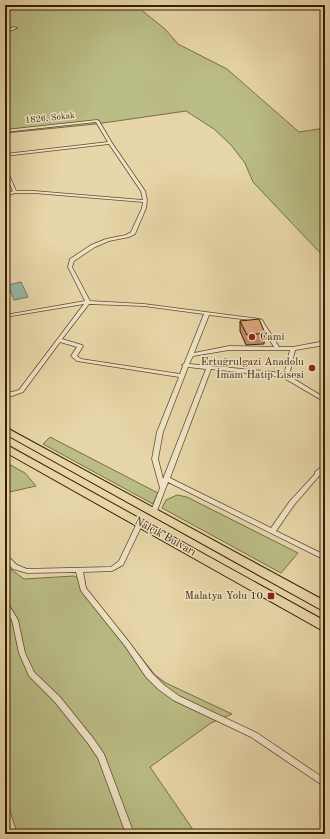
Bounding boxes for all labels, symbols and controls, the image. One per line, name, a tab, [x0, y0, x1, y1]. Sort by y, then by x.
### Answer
street label: 1826. Sokak	[25, 111, 76, 125]
marker: Cami	[247, 332, 257, 342]
place label: Cami	[260, 332, 285, 343]
place label: Ertuğrulgazi Anadolu İmam Hatip Lisesi	[201, 357, 304, 381]
marker: Ertuğrulgazi Anadolu İmam Hatip Lisesi	[307, 363, 317, 373]
street label: Nalçık Bulvarı	[132, 516, 198, 558]
place label: Malatya Yolu 10	[185, 591, 263, 602]
marker: Malatya Yolu 10	[266, 591, 276, 601]

